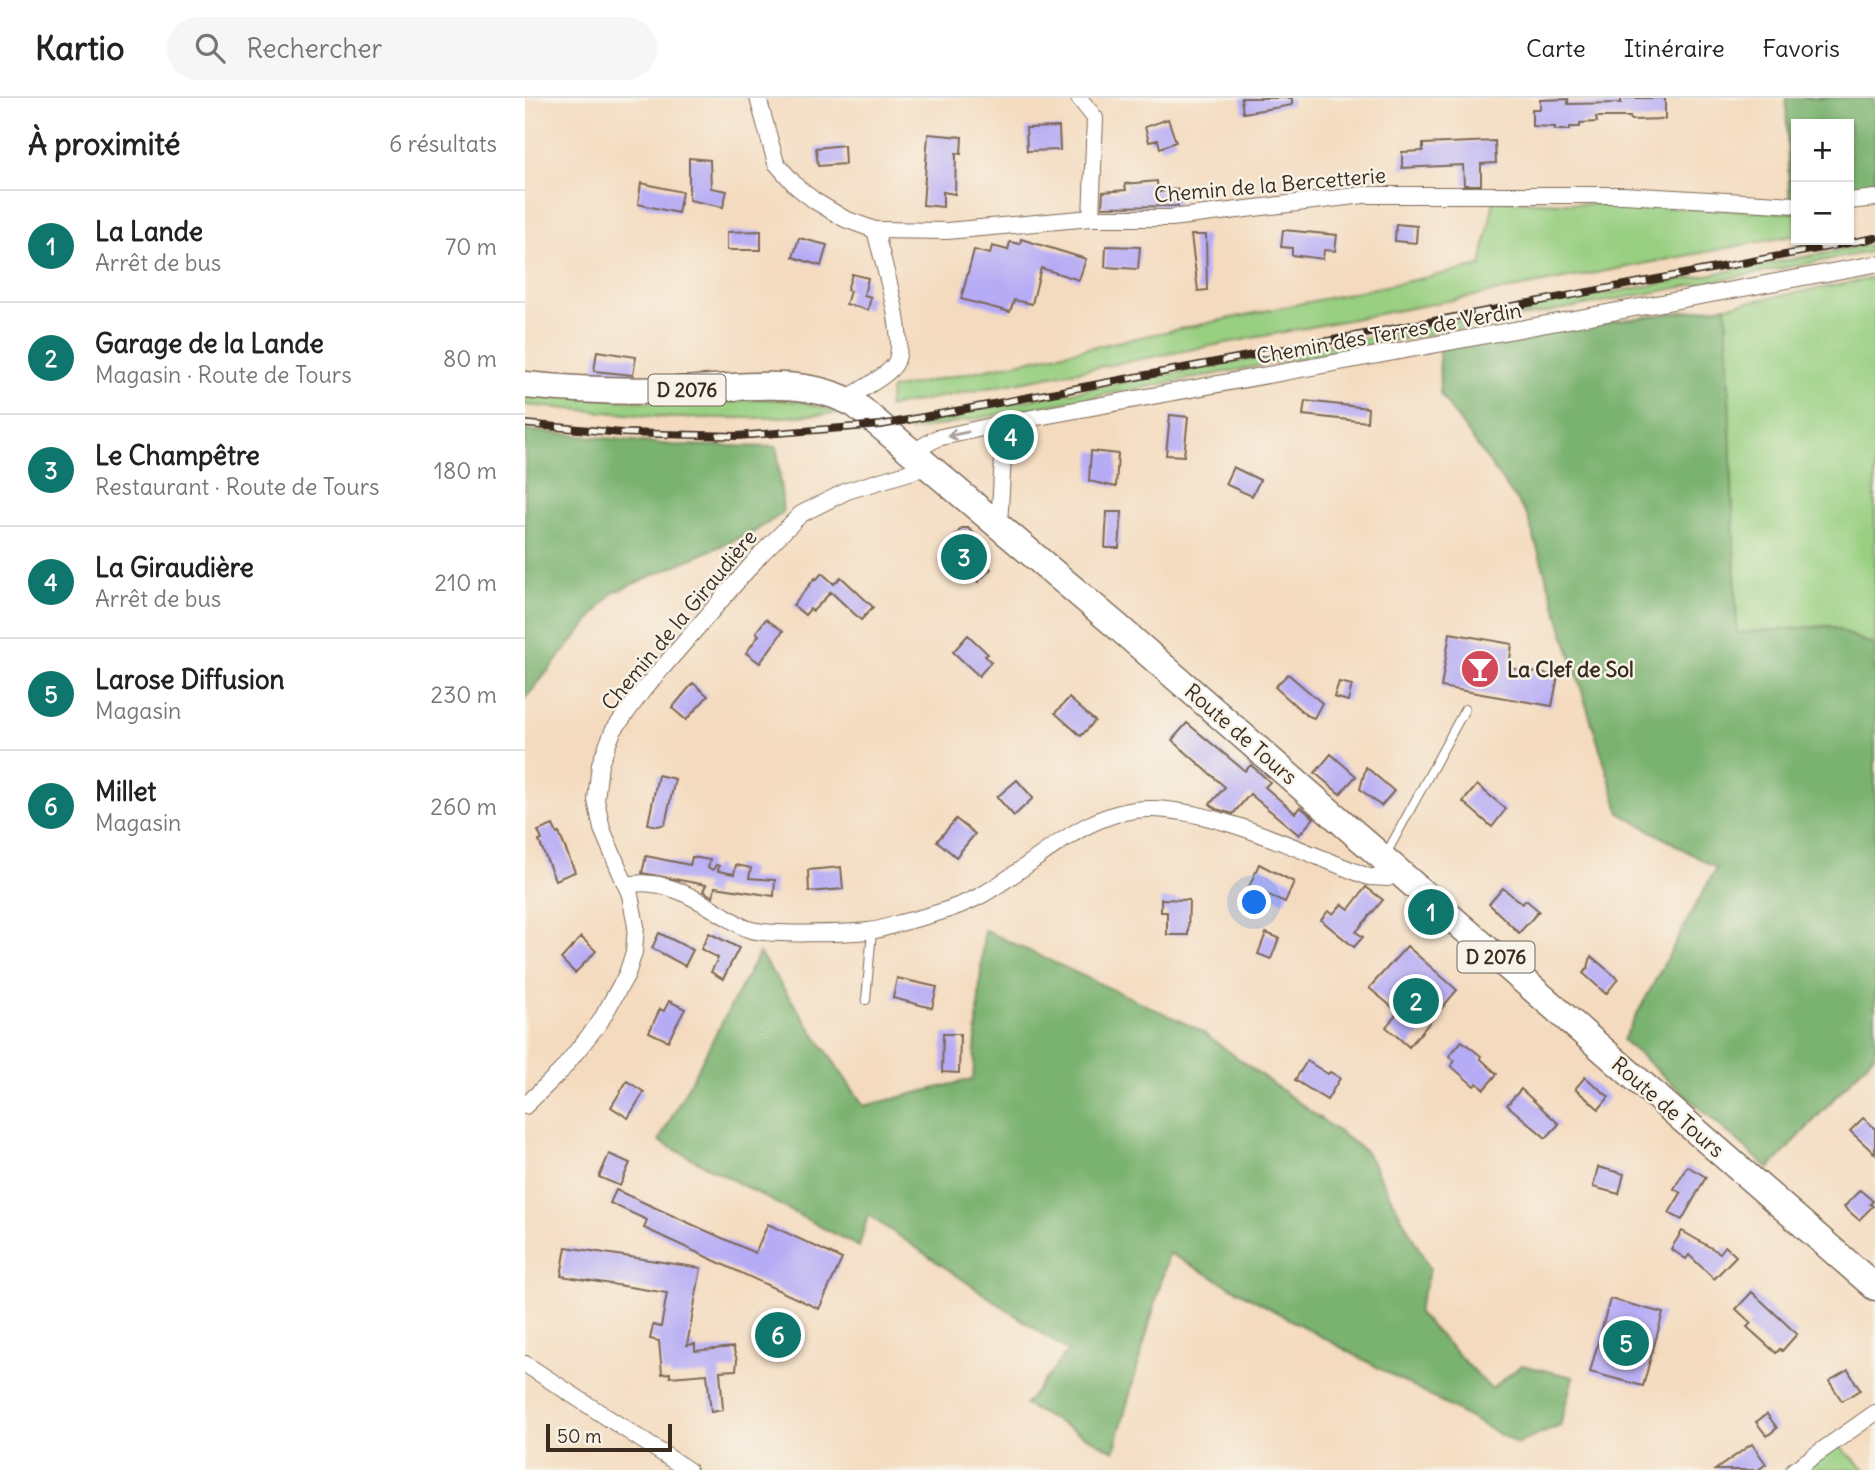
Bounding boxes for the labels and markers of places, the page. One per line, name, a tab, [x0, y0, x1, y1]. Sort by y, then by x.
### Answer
pin: 4	[988, 411, 1034, 463]
pin: 3	[941, 531, 987, 583]
bar icon: La Clef de Sol	[1459, 648, 1501, 690]
place label: La Clef de Sol	[1507, 656, 1634, 683]
pin: 1	[1408, 886, 1454, 938]
pin: 2	[1393, 975, 1439, 1027]
pin: 6	[755, 1309, 801, 1361]
pin: 5	[1603, 1317, 1649, 1369]

